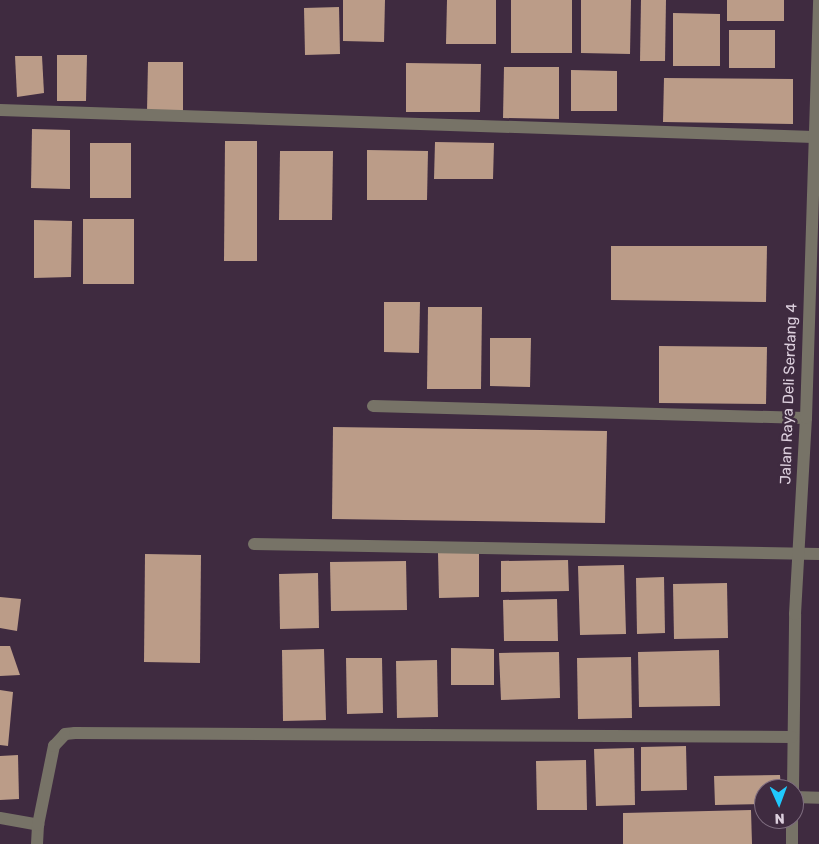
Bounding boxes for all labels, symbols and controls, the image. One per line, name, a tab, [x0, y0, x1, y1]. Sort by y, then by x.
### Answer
street label: Jalan Raya Deli Serdang 4	[777, 303, 801, 485]
north arrow	[754, 779, 804, 829]
text: N	[774, 810, 785, 827]

